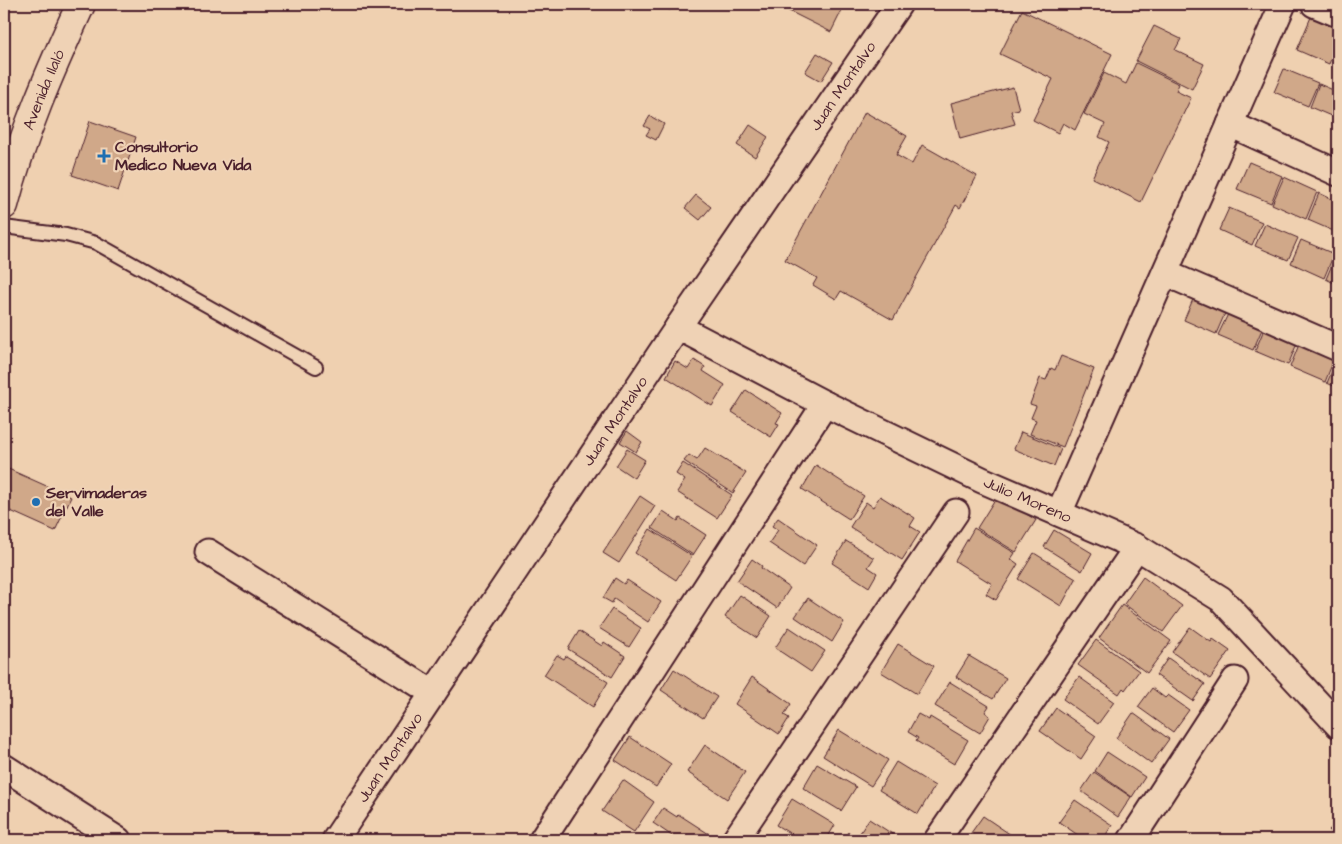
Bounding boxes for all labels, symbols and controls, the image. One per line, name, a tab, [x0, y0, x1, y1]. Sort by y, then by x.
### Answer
street label: Juan Montalvo	[804, 37, 881, 135]
street label: Avenida Ilaló	[18, 46, 70, 133]
place label: Consultorio Medico Nueva Vida	[115, 136, 252, 176]
marker: Consultorio Medico Nueva Vida	[97, 149, 111, 163]
street label: Juan Montalvo	[577, 372, 653, 470]
street label: Julio Moreno	[980, 471, 1075, 528]
place label: Servimaderas del Valle	[45, 482, 147, 522]
marker: Servimaderas del Valle	[30, 496, 42, 508]
street label: Juan Montalvo	[352, 708, 428, 807]

